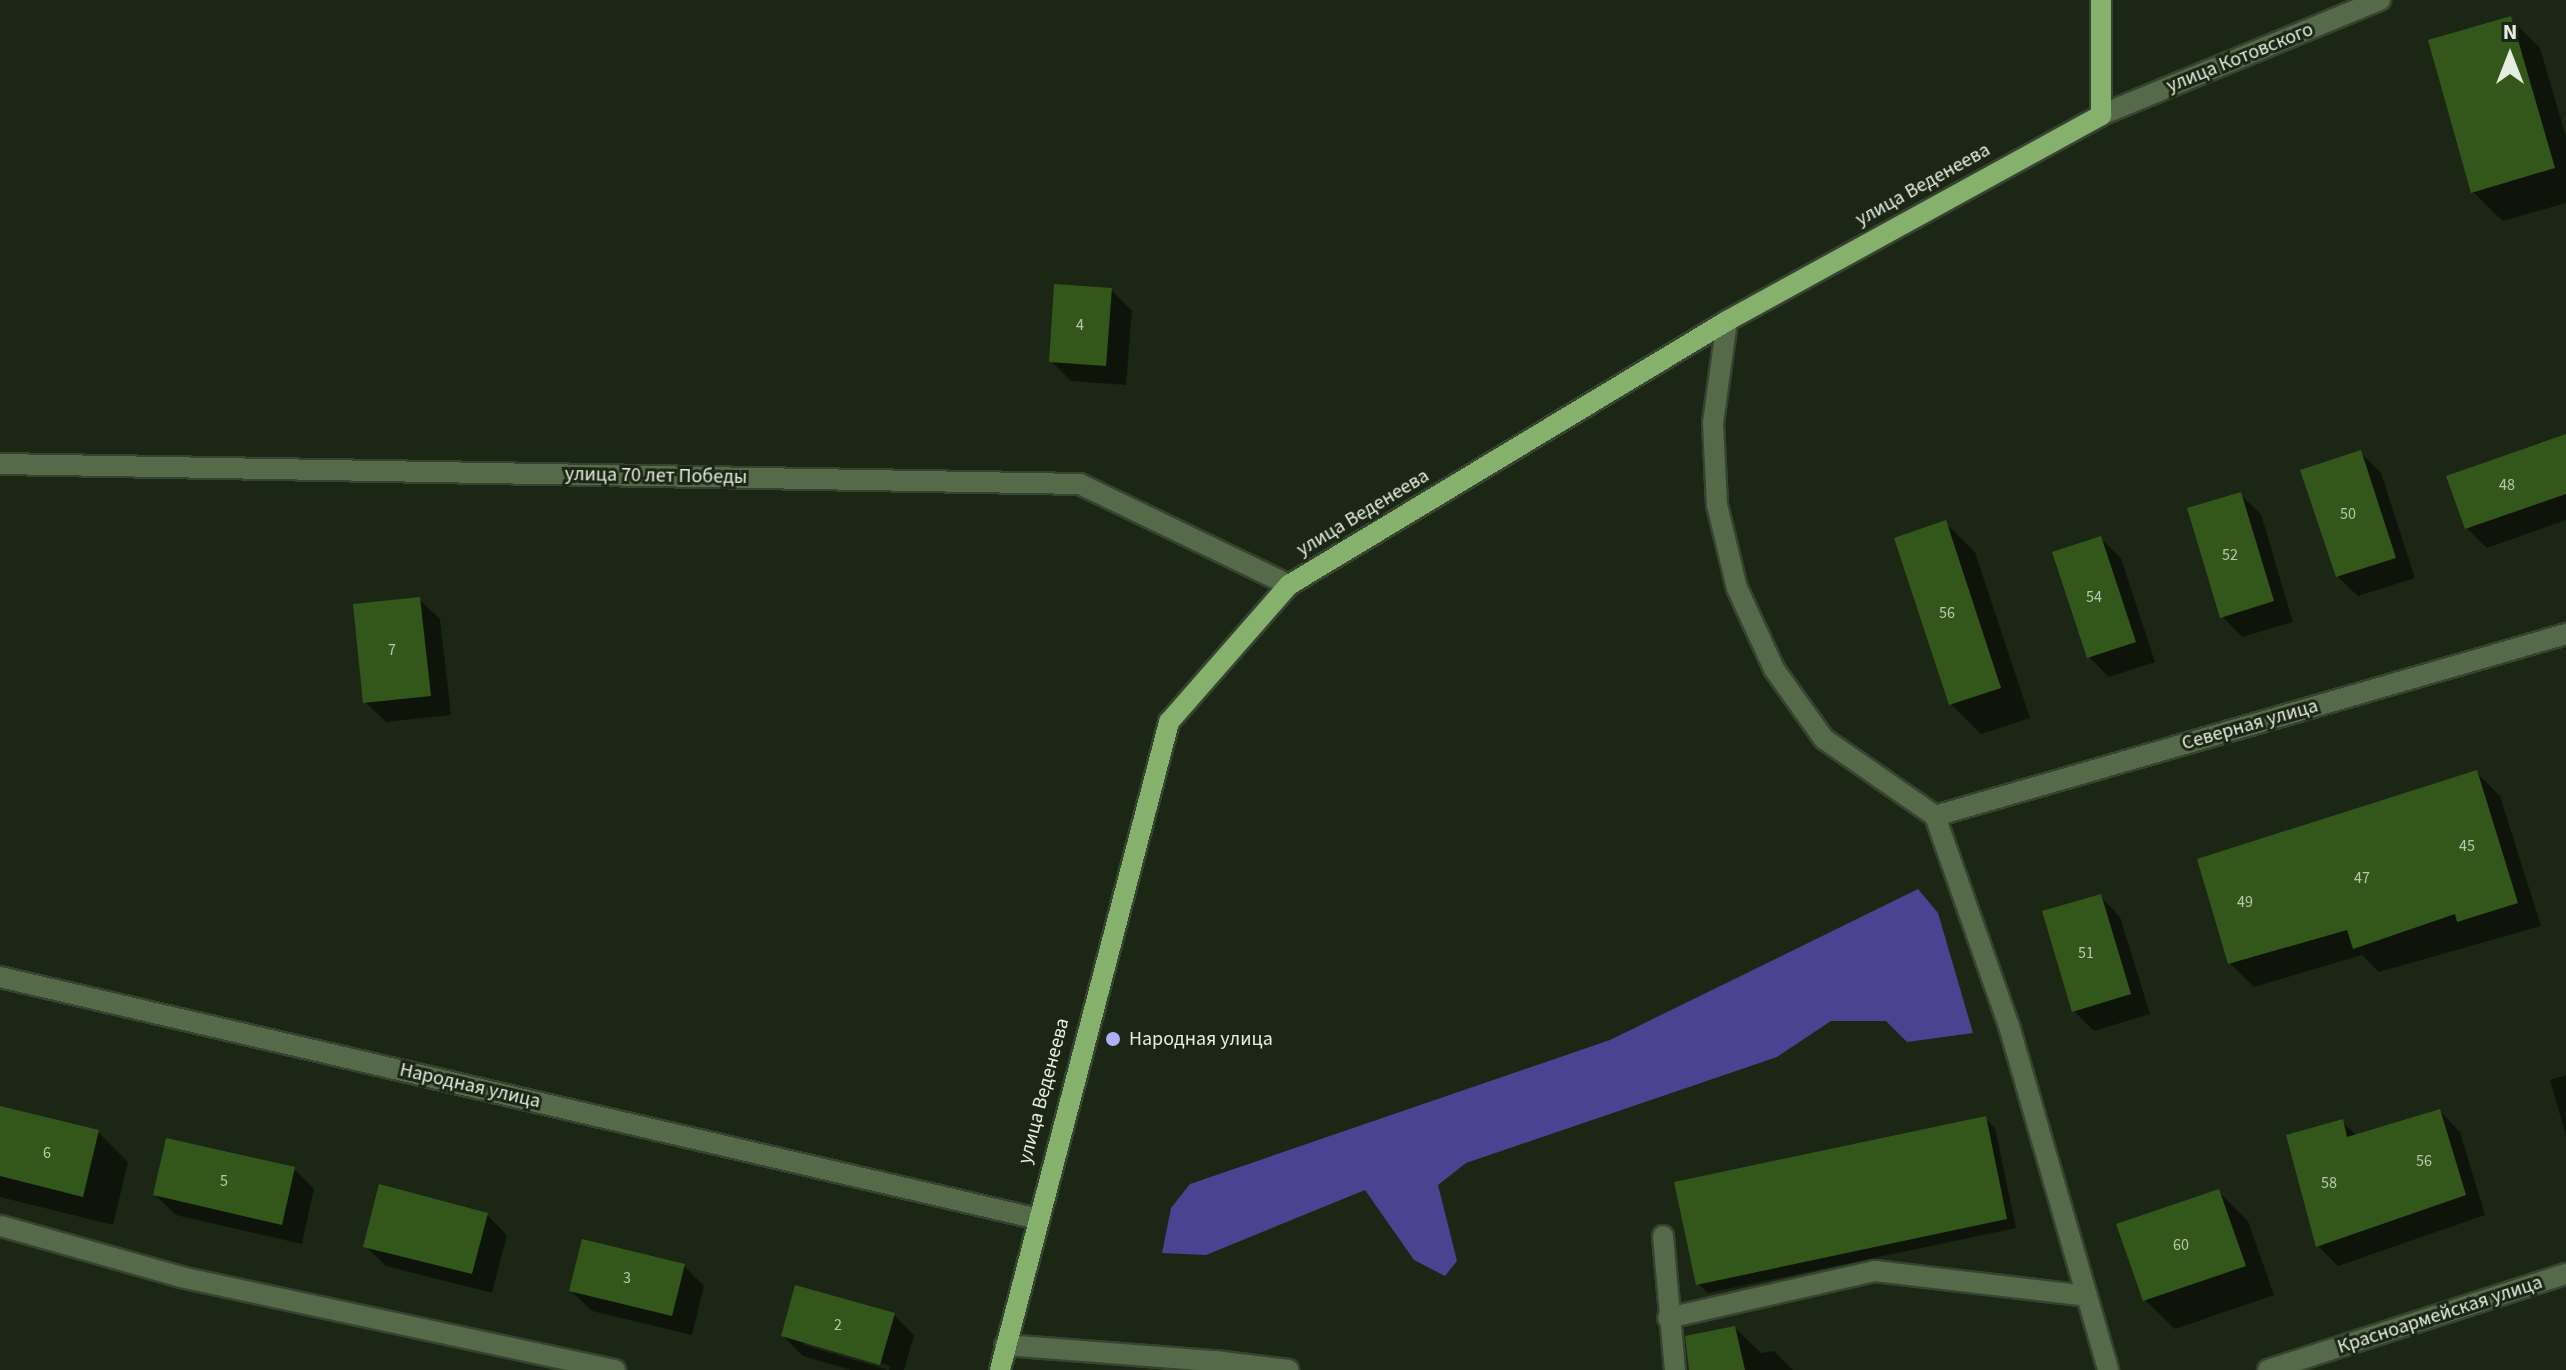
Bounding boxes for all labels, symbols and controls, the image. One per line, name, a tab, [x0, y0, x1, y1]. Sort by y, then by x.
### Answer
north arrow	[2470, 16, 2550, 96]
text: N	[2503, 16, 2517, 48]
street label: улица Котовского	[2163, 18, 2317, 98]
street label: улица Веденеева	[1852, 138, 1994, 232]
house number: 4	[1076, 315, 1084, 335]
street label: улица 70 лет Победы	[565, 462, 747, 490]
street label: улица Веденеева	[1293, 464, 1433, 562]
house number: 48	[2499, 475, 2515, 495]
house number: 50	[2340, 504, 2356, 524]
house number: 52	[2222, 545, 2238, 565]
house number: 54	[2086, 587, 2102, 607]
house number: 56	[1939, 603, 1955, 623]
house number: 7	[388, 640, 396, 660]
street label: Северная улица	[2179, 694, 2321, 756]
house number: 45	[2459, 836, 2475, 856]
house number: 47	[2354, 868, 2370, 888]
house number: 49	[2237, 892, 2253, 912]
house number: 51	[2078, 943, 2094, 963]
street label: улица Веденеева	[1013, 1015, 1075, 1167]
place label: Народная улица	[1129, 1027, 1273, 1051]
marker: Народная улица	[1104, 1030, 1122, 1048]
street label: Народная улица	[397, 1058, 543, 1114]
house number: 6	[43, 1143, 51, 1163]
house number: 56	[2416, 1151, 2432, 1171]
house number: 5	[220, 1171, 228, 1191]
house number: 58	[2321, 1173, 2337, 1193]
house number: 60	[2173, 1235, 2189, 1255]
house number: 3	[623, 1268, 631, 1288]
street label: Красноармейская улица	[2334, 1271, 2546, 1359]
house number: 2	[834, 1315, 842, 1335]

